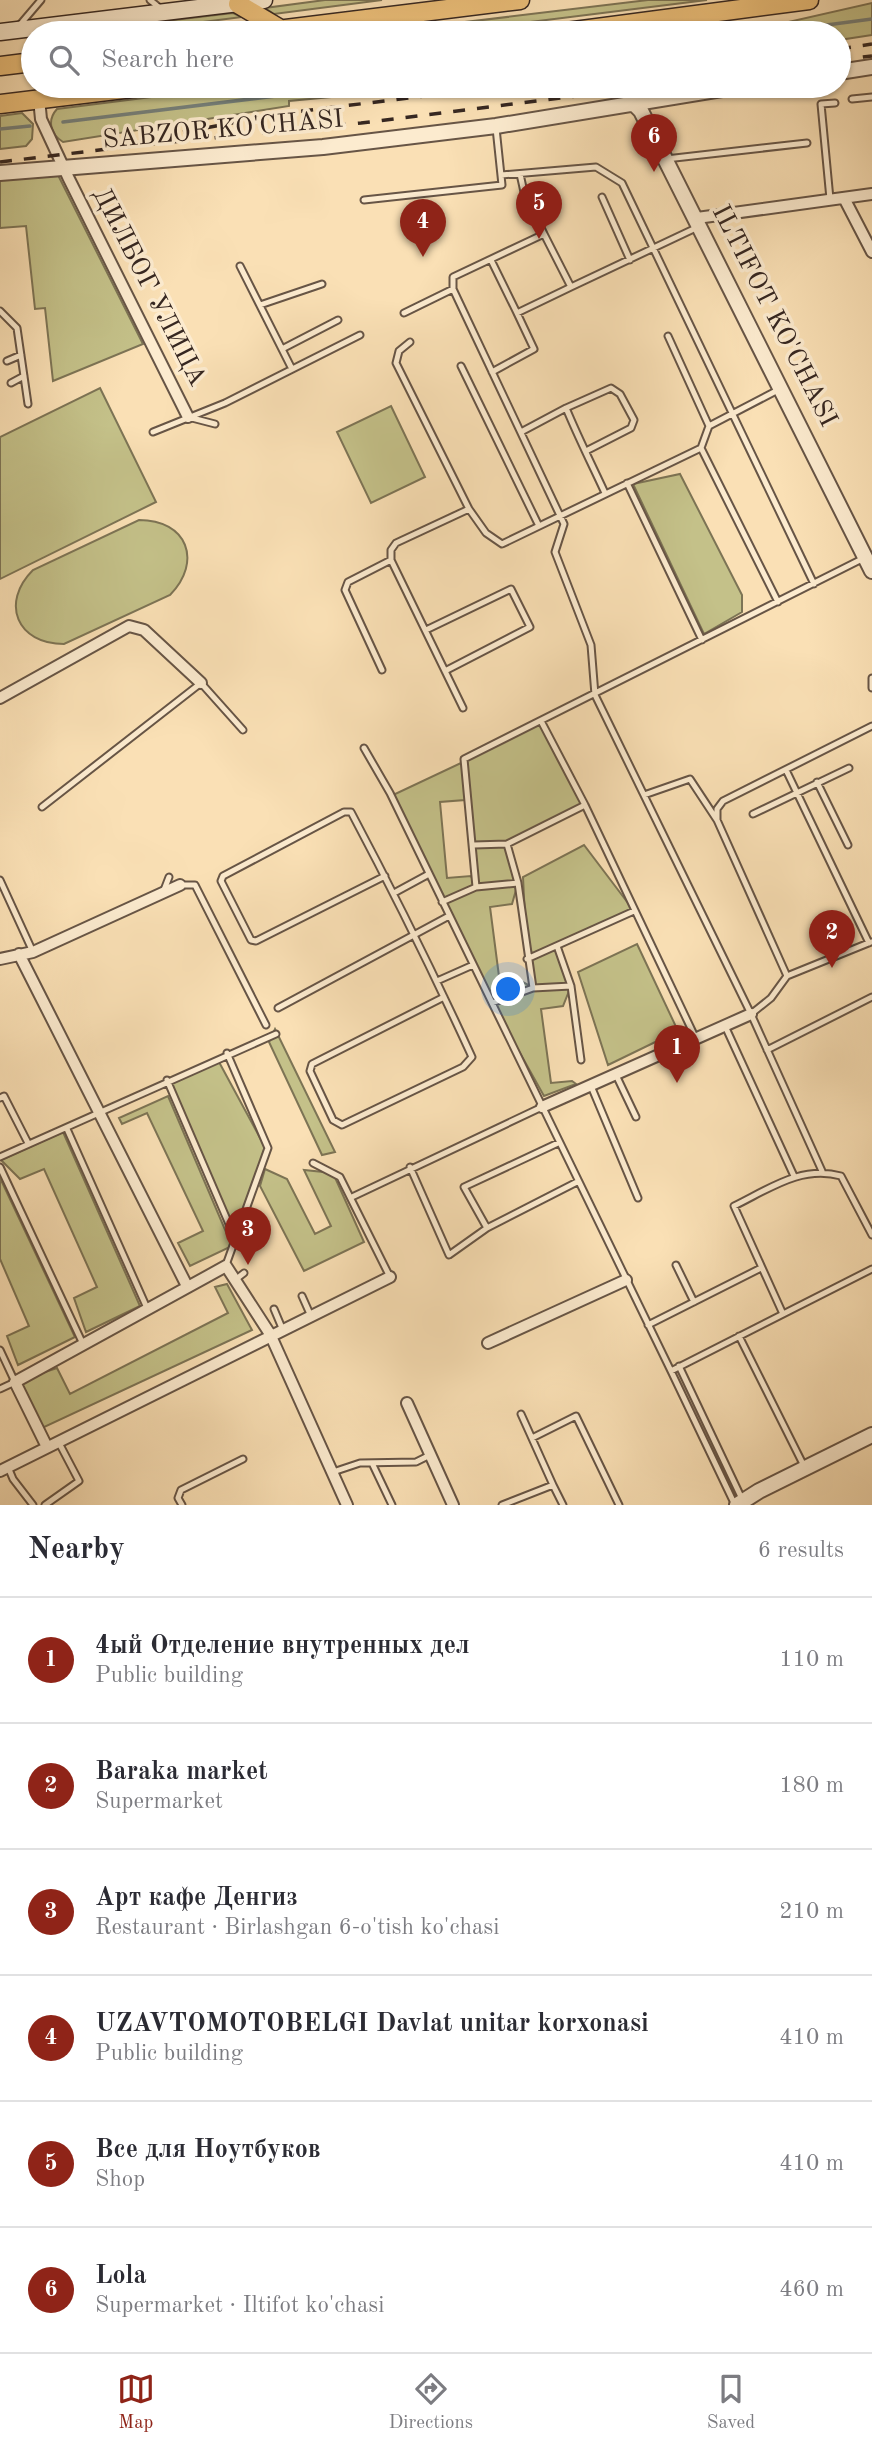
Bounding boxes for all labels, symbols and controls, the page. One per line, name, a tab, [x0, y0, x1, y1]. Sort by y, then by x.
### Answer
search box	[21, 21, 851, 98]
icon: search	[45, 41, 83, 79]
text: Search here	[101, 47, 234, 73]
street label: SABZOR KO'CHASI	[102, 107, 344, 153]
pin: 6	[631, 114, 677, 172]
pin: 5	[516, 181, 562, 239]
street label: ДИЛБОГ УЛИЦА	[88, 184, 210, 391]
pin: 4	[400, 199, 446, 257]
street label: ILTIFOT KO'CHASI	[707, 201, 841, 431]
pin: 2	[809, 910, 855, 968]
your location	[491, 972, 525, 1006]
pin: 1	[654, 1025, 700, 1083]
pin: 3	[225, 1207, 271, 1265]
text: Nearby	[28, 1535, 125, 1565]
text: 6 results	[758, 1539, 844, 1562]
text: 4ый Отделение внутренных дел	[95, 1633, 470, 1659]
text: 1	[44, 1648, 58, 1671]
text: 110 m	[779, 1648, 844, 1671]
text: Public building	[95, 1664, 243, 1687]
text: Baraka market	[95, 1759, 268, 1785]
text: 2	[44, 1774, 58, 1797]
text: 180 m	[779, 1774, 844, 1797]
text: Supermarket	[95, 1790, 223, 1813]
text: Арт кафе Денгиз	[95, 1885, 298, 1911]
text: 3	[44, 1900, 58, 1923]
text: 210 m	[779, 1900, 844, 1923]
text: Restaurant · Birlashgan 6-o'tish ko'chasi	[95, 1916, 499, 1939]
text: UZAVTOMOTOBELGI Davlat unitar korxonasi	[95, 2011, 649, 2037]
text: 4	[44, 2026, 58, 2049]
text: 410 m	[779, 2026, 844, 2049]
text: Public building	[95, 2042, 243, 2065]
text: Все для Ноутбуков	[95, 2137, 321, 2163]
text: 5	[44, 2152, 58, 2175]
text: 410 m	[779, 2152, 844, 2175]
text: Shop	[95, 2168, 145, 2191]
text: Lola	[95, 2263, 147, 2289]
text: 6	[44, 2278, 58, 2301]
text: 460 m	[779, 2278, 844, 2301]
text: Supermarket · Iltifot ko'chasi	[95, 2294, 384, 2317]
tab: Map	[117, 2370, 155, 2435]
tab: Directions	[389, 2370, 473, 2435]
tab: Saved	[707, 2370, 755, 2435]

